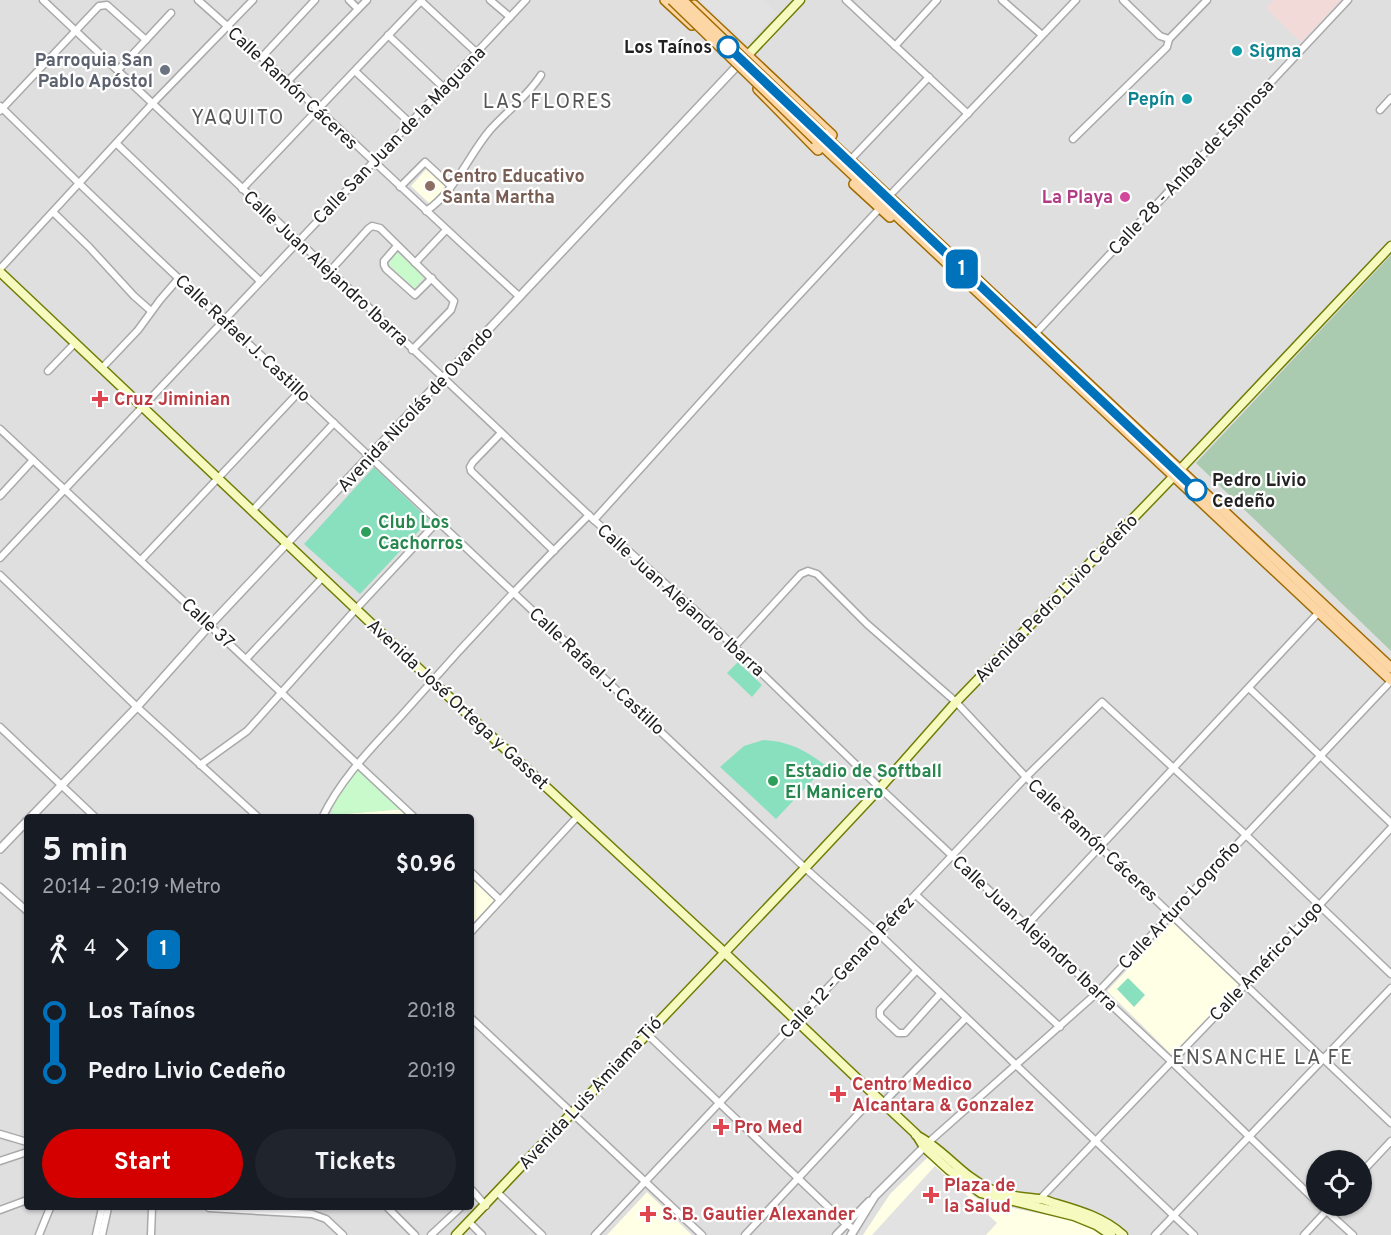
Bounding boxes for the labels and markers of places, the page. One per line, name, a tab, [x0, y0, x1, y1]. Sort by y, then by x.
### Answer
marker: Los Taínos	[717, 36, 739, 58]
place label: Los Taínos	[624, 37, 712, 60]
place label: Sigma	[1249, 41, 1301, 64]
marker: Sigma	[1230, 44, 1244, 58]
place label: Parroquia San Pablo Apóstol	[35, 50, 153, 94]
marker: Parroquia San Pablo Apóstol	[158, 63, 172, 77]
place label: Pepín	[1127, 89, 1175, 112]
marker: Pepín	[1180, 92, 1194, 106]
place label: Centro Educativo Santa Martha	[442, 166, 585, 210]
marker: Centro Educativo Santa Martha	[423, 179, 437, 193]
place label: La Playa	[1042, 187, 1113, 210]
marker: La Playa	[1118, 190, 1132, 204]
place label: Cruz Jiminian	[114, 389, 230, 412]
marker: Cruz Jiminian	[91, 390, 109, 408]
place label: Pedro Livio Cedeño	[1212, 470, 1306, 514]
marker: Pedro Livio Cedeño	[1185, 479, 1207, 501]
place label: Club Los Cachorros	[378, 512, 463, 556]
marker: Club Los Cachorros	[359, 525, 373, 539]
place label: Estadio de Softball El Manicero	[785, 761, 942, 805]
marker: Estadio de Softball El Manicero	[766, 774, 780, 788]
place label: Centro Medico Alcantara & Gonzalez	[852, 1074, 1034, 1118]
marker: Centro Medico Alcantara & Gonzalez	[829, 1085, 847, 1103]
place label: Pro Med	[734, 1117, 803, 1140]
marker: Pro Med	[712, 1118, 730, 1136]
place label: Plaza de la Salud	[944, 1175, 1015, 1219]
marker: Plaza de la Salud	[922, 1186, 940, 1204]
place label: S. B. Gautier Alexander	[662, 1204, 856, 1227]
marker: S. B. Gautier Alexander	[639, 1205, 657, 1223]

